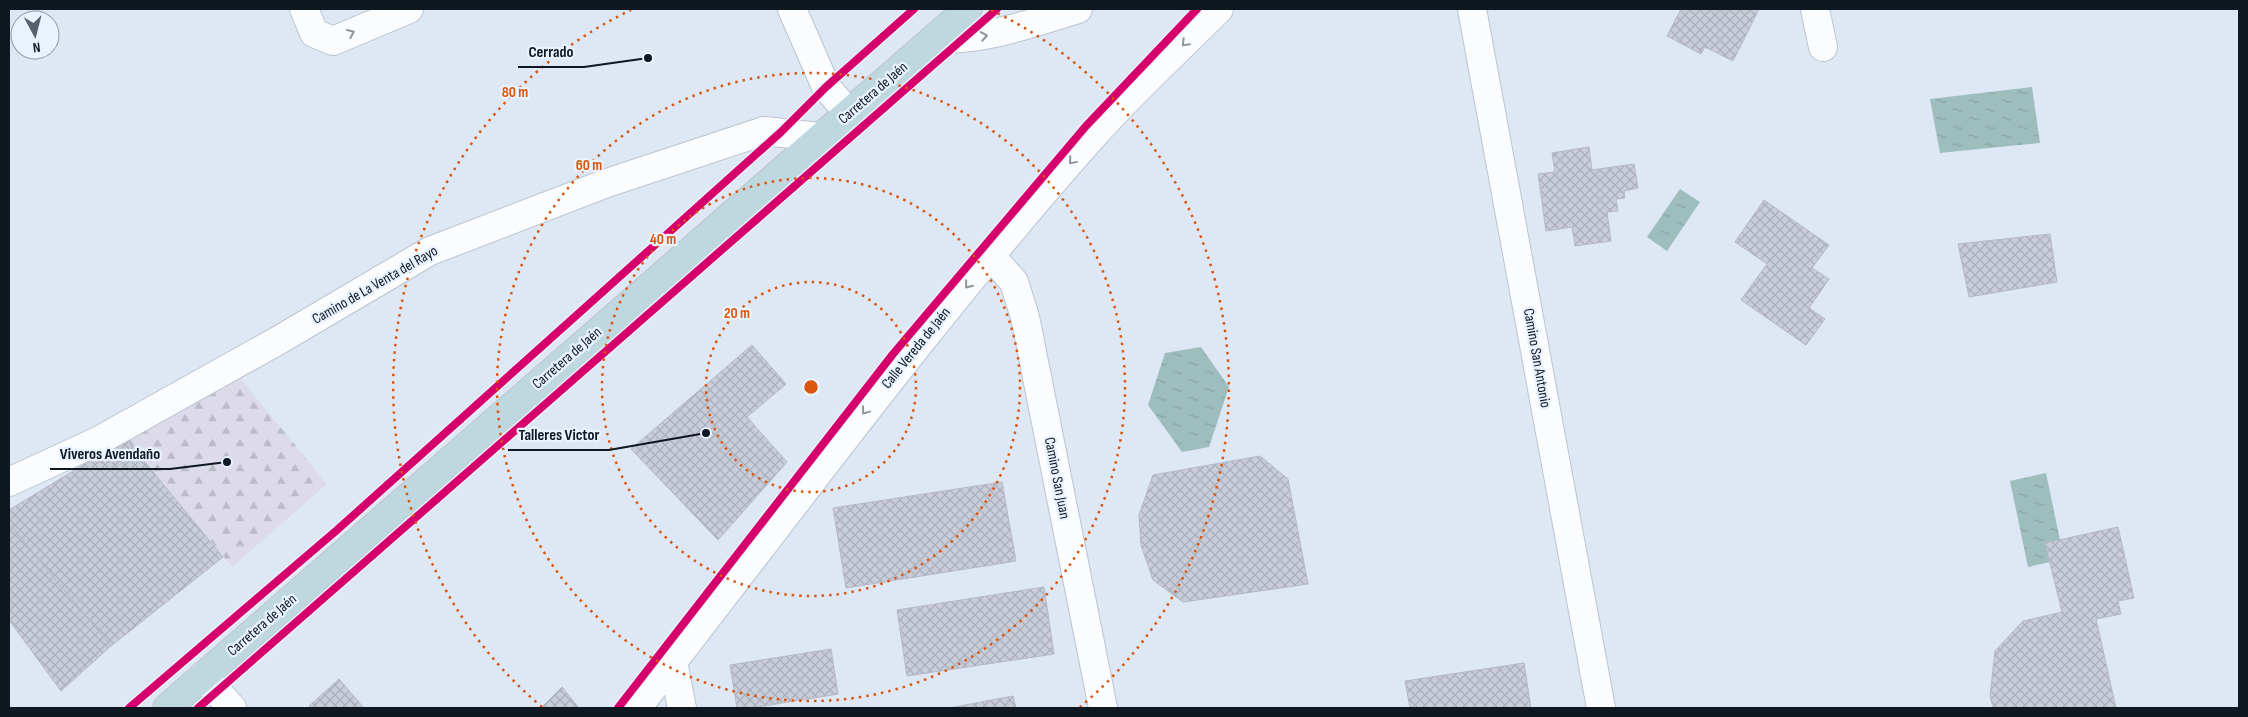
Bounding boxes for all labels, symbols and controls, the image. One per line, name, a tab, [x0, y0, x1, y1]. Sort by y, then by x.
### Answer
north arrow	[10, 10, 60, 60]
one-way arrow	[346, 29, 355, 40]
one-way arrow	[980, 31, 988, 42]
callout: Cerrado	[518, 36, 584, 67]
one-way arrow	[1181, 38, 1190, 47]
text: N	[32, 39, 41, 56]
text: Cerrado	[528, 43, 574, 62]
street label: Carretera de Jaén	[834, 58, 912, 128]
text: 80 m	[502, 83, 528, 102]
one-way arrow	[1069, 155, 1078, 164]
text: 60 m	[576, 156, 602, 175]
text: 40 m	[650, 230, 676, 249]
street label: Camino de La Venta del Rayo	[309, 241, 441, 329]
one-way arrow	[965, 279, 973, 288]
street label: Calle Vereda de Jaén	[877, 303, 955, 393]
text: 20 m	[724, 304, 750, 323]
street label: Camino San Antonio	[1519, 307, 1555, 409]
street label: Carretera de Jaén	[528, 323, 606, 393]
centre of rings	[802, 378, 820, 396]
one-way arrow	[862, 405, 871, 415]
callout: Talleres Victor	[508, 419, 609, 450]
text: Talleres Victor	[518, 426, 600, 445]
street label: Camino San Juan	[1040, 436, 1074, 520]
callout: Viveros Avendaño	[50, 438, 170, 469]
text: Viveros Avendaño	[60, 445, 160, 464]
street label: Carretera de Jaén	[223, 590, 301, 660]

